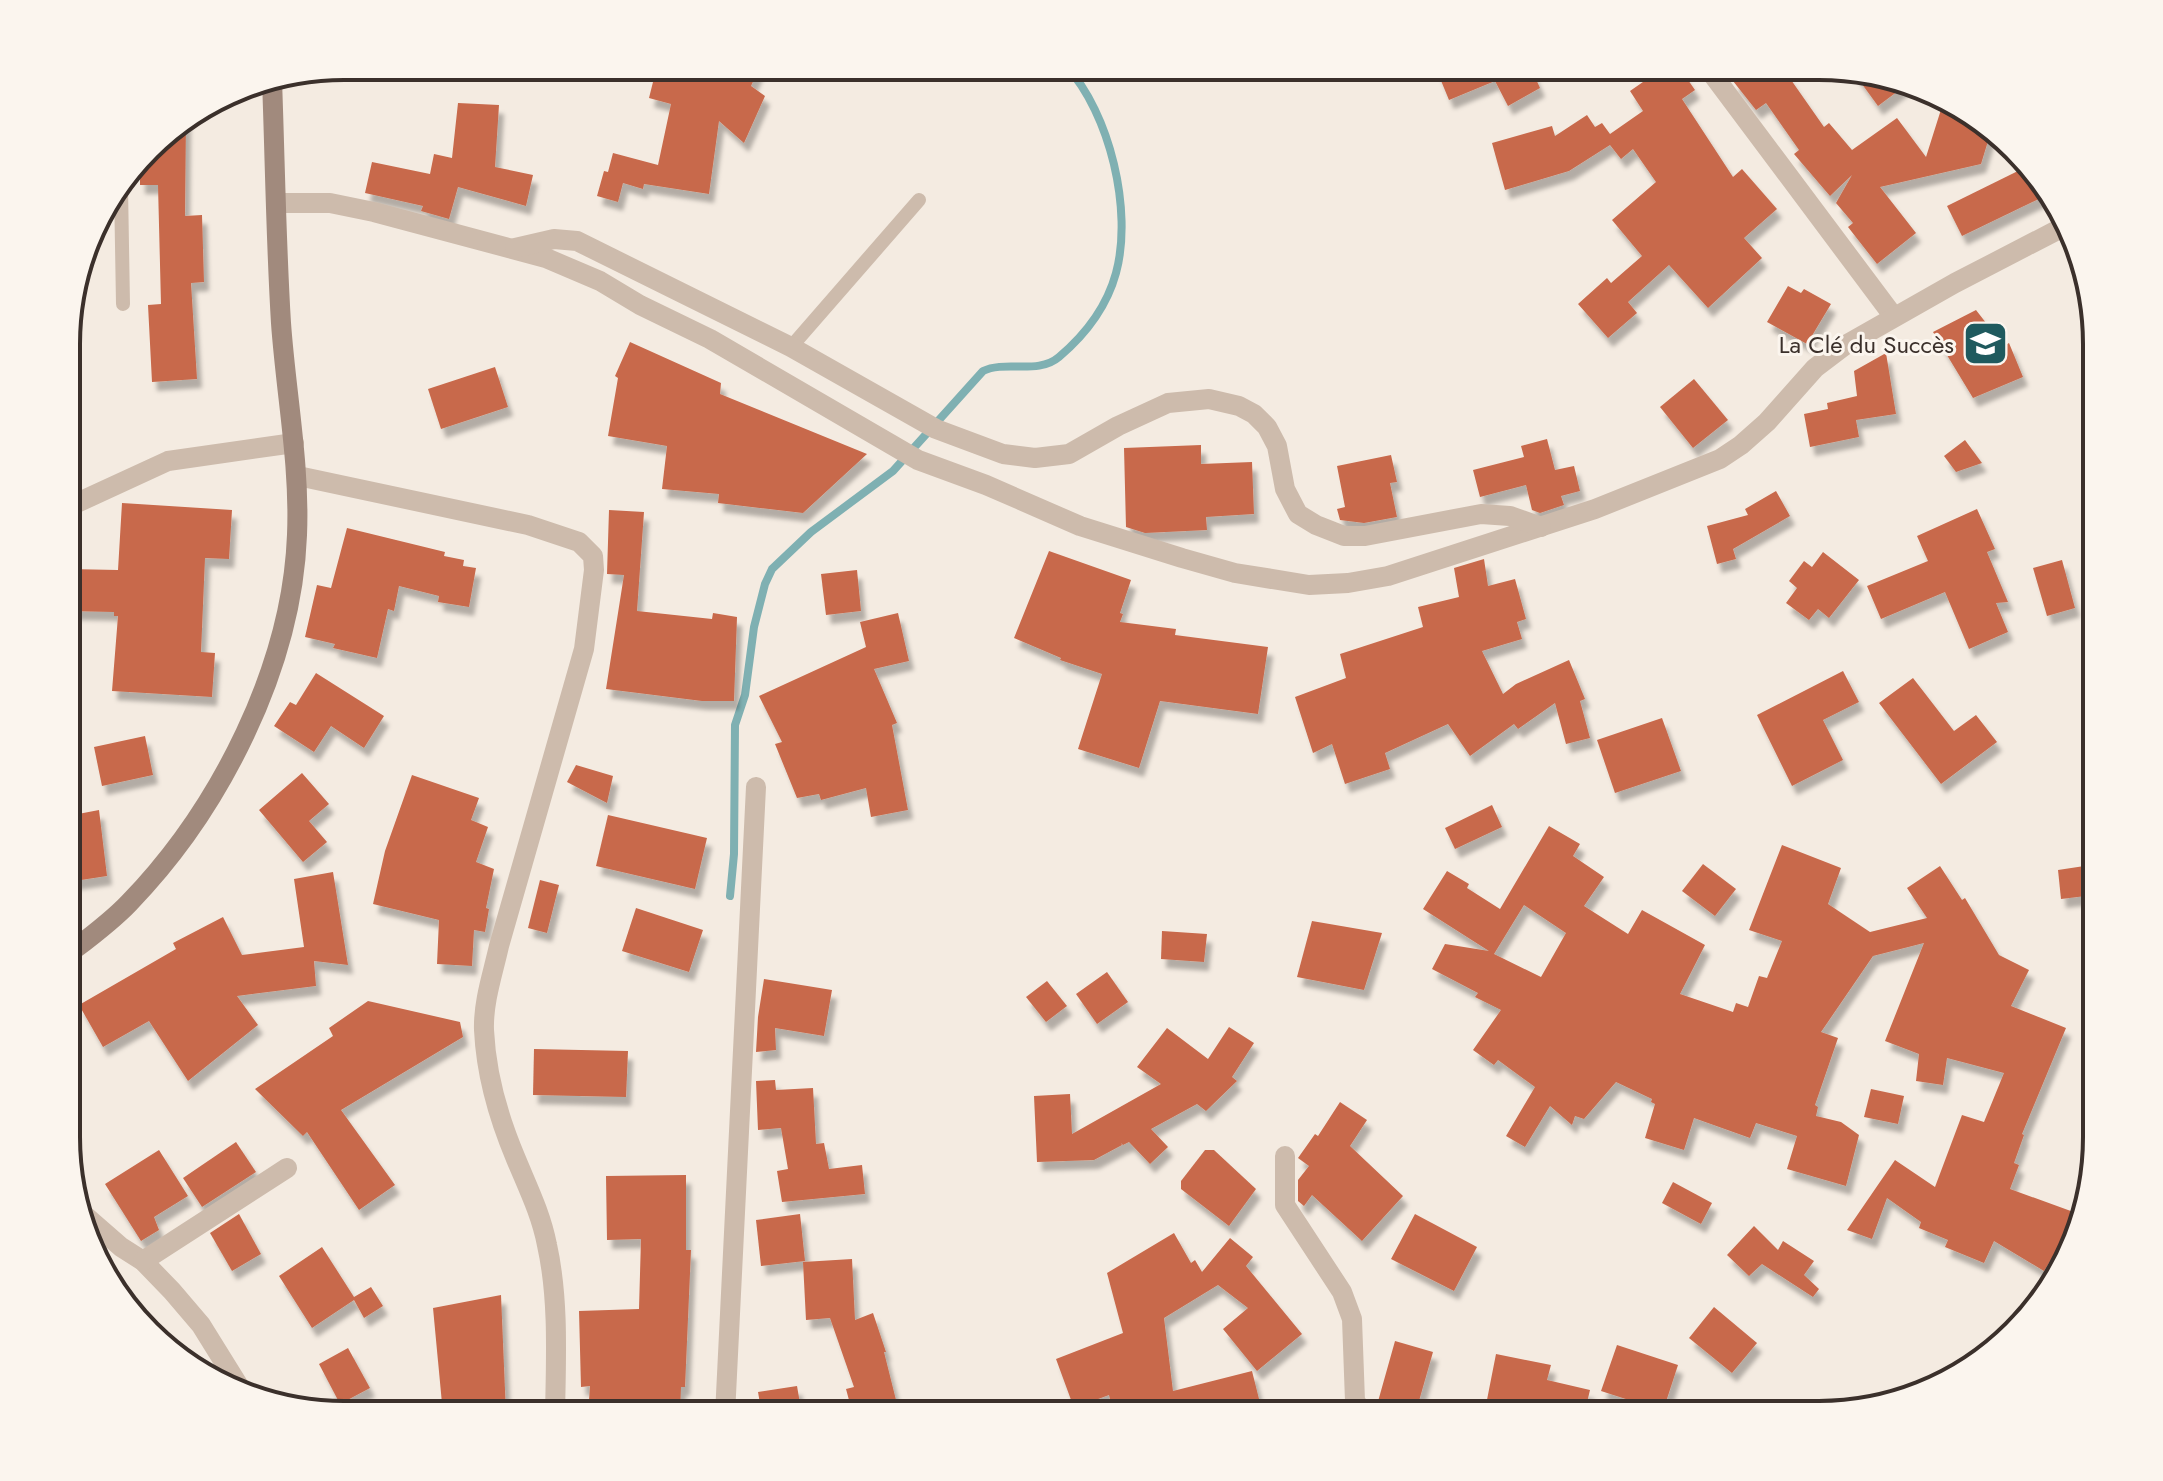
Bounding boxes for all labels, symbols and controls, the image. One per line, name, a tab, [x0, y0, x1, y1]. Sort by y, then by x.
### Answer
school or university icon: La Clé du Succès	[1961, 320, 2009, 368]
place label: La Clé du Succès	[1779, 327, 1954, 362]

